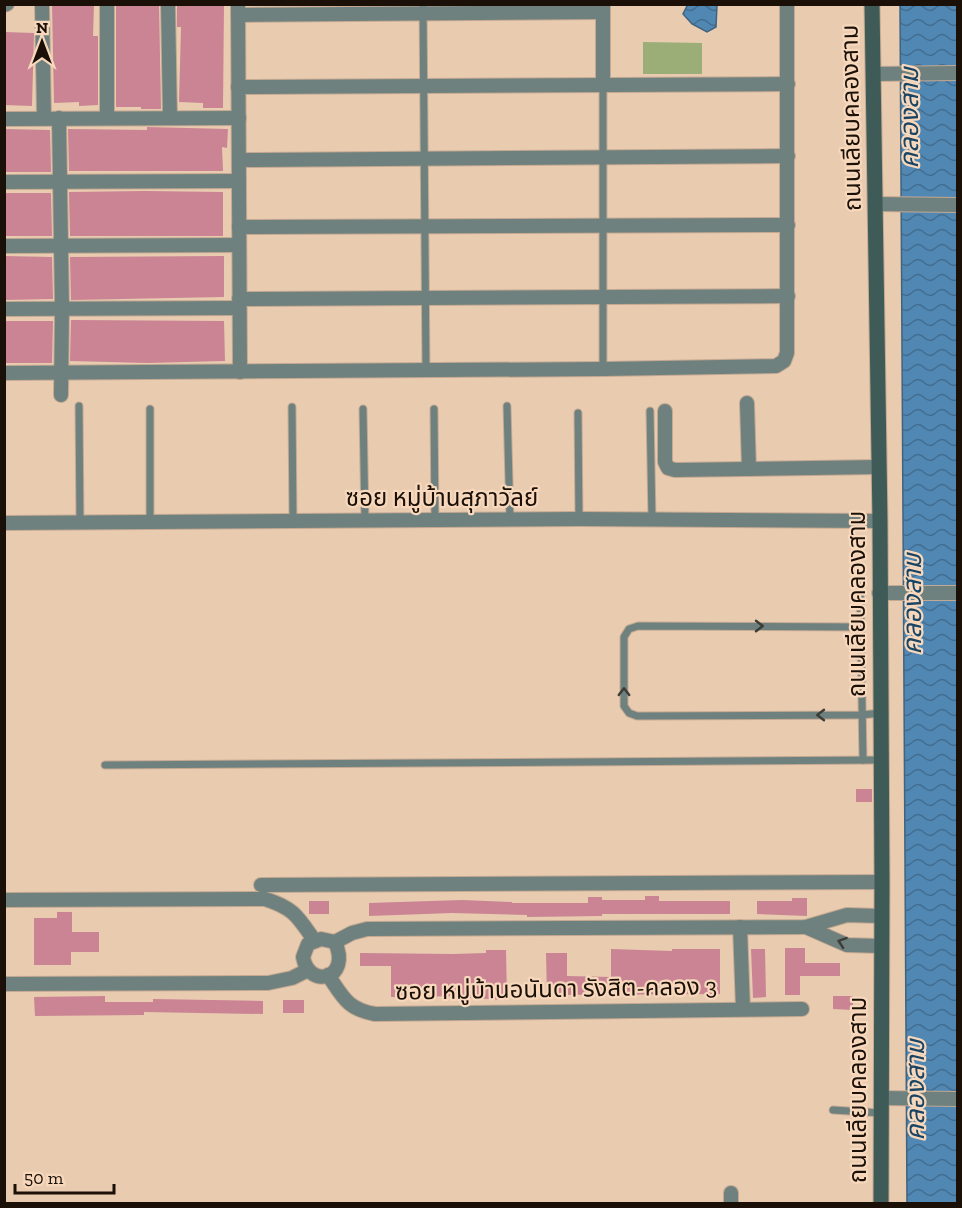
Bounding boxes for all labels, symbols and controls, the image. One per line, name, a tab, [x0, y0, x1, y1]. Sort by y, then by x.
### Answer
north arrow	[12, 12, 72, 72]
text: N	[36, 18, 48, 37]
street label: ถนนเลียบคลองสาม	[834, 25, 867, 211]
water label: คลองสาม	[893, 65, 925, 169]
street label: ซอย หมู่บ้านสุภาวัลย์	[346, 483, 538, 513]
street label: ถนนเลียบคลองสาม	[842, 511, 871, 697]
water label: คลองสาม	[896, 551, 928, 655]
one-way arrow	[754, 620, 763, 632]
one-way arrow	[618, 687, 630, 696]
one-way arrow	[817, 709, 826, 721]
one-way arrow	[837, 936, 848, 949]
street label: ซอย หมู่บ้านอนันดา รังสิต-คลอง 3	[395, 971, 717, 1007]
street label: ถนนเลียบคลองสาม	[843, 997, 872, 1183]
water label: คลองสาม	[899, 1037, 931, 1141]
scale bar	[15, 1157, 114, 1195]
text: 50 m	[24, 1167, 64, 1189]

